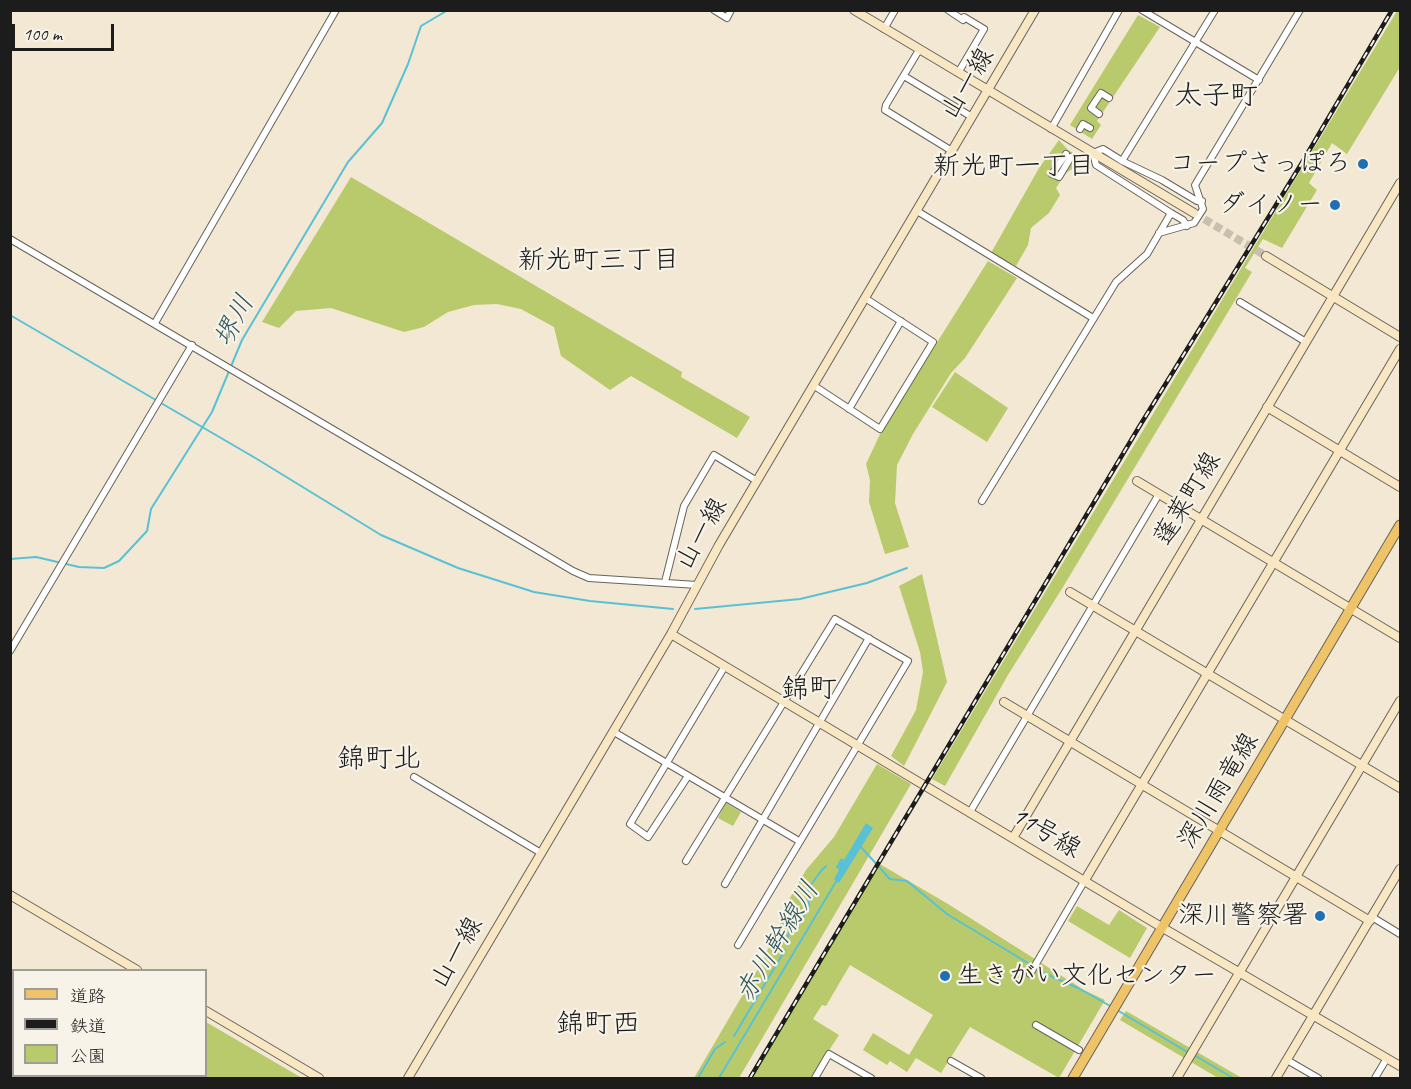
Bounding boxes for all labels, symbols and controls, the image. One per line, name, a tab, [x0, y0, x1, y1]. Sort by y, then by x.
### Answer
scale bar	[15, 12, 117, 50]
text: 100 m	[23, 23, 62, 45]
street label: 山一線	[935, 43, 1001, 125]
district label: 太子町	[1174, 80, 1258, 114]
place label: コープさっぽろ	[1169, 148, 1351, 180]
district label: 新光町一丁目	[933, 151, 1095, 183]
marker: コープさっぽろ	[1356, 157, 1370, 171]
place label: ダイソー	[1219, 189, 1323, 221]
marker: ダイソー	[1328, 198, 1342, 212]
district label: 新光町三丁目	[518, 245, 680, 277]
water label: 堺川	[208, 290, 262, 352]
street label: 蓬莱町線	[1148, 446, 1228, 552]
street label: 山一線	[669, 492, 735, 576]
district label: 錦町	[781, 673, 837, 707]
street label: 深川雨竜線	[1172, 727, 1266, 855]
district label: 錦町北	[337, 743, 421, 777]
street label: 11号線	[1006, 800, 1086, 866]
water label: 赤川幹線川	[729, 876, 827, 1008]
place label: 深川警察署	[1178, 900, 1308, 932]
marker: 深川警察署	[1313, 909, 1327, 923]
street label: 山一線	[424, 911, 490, 995]
place label: 生きがい文化センター	[957, 960, 1217, 992]
legend	[12, 969, 207, 1077]
marker: 生きがい文化センター	[938, 969, 952, 983]
text: 道路	[70, 985, 106, 1007]
district label: 錦町西	[556, 1008, 640, 1042]
text: 鉄道	[70, 1015, 106, 1037]
text: 公園	[70, 1045, 106, 1067]

